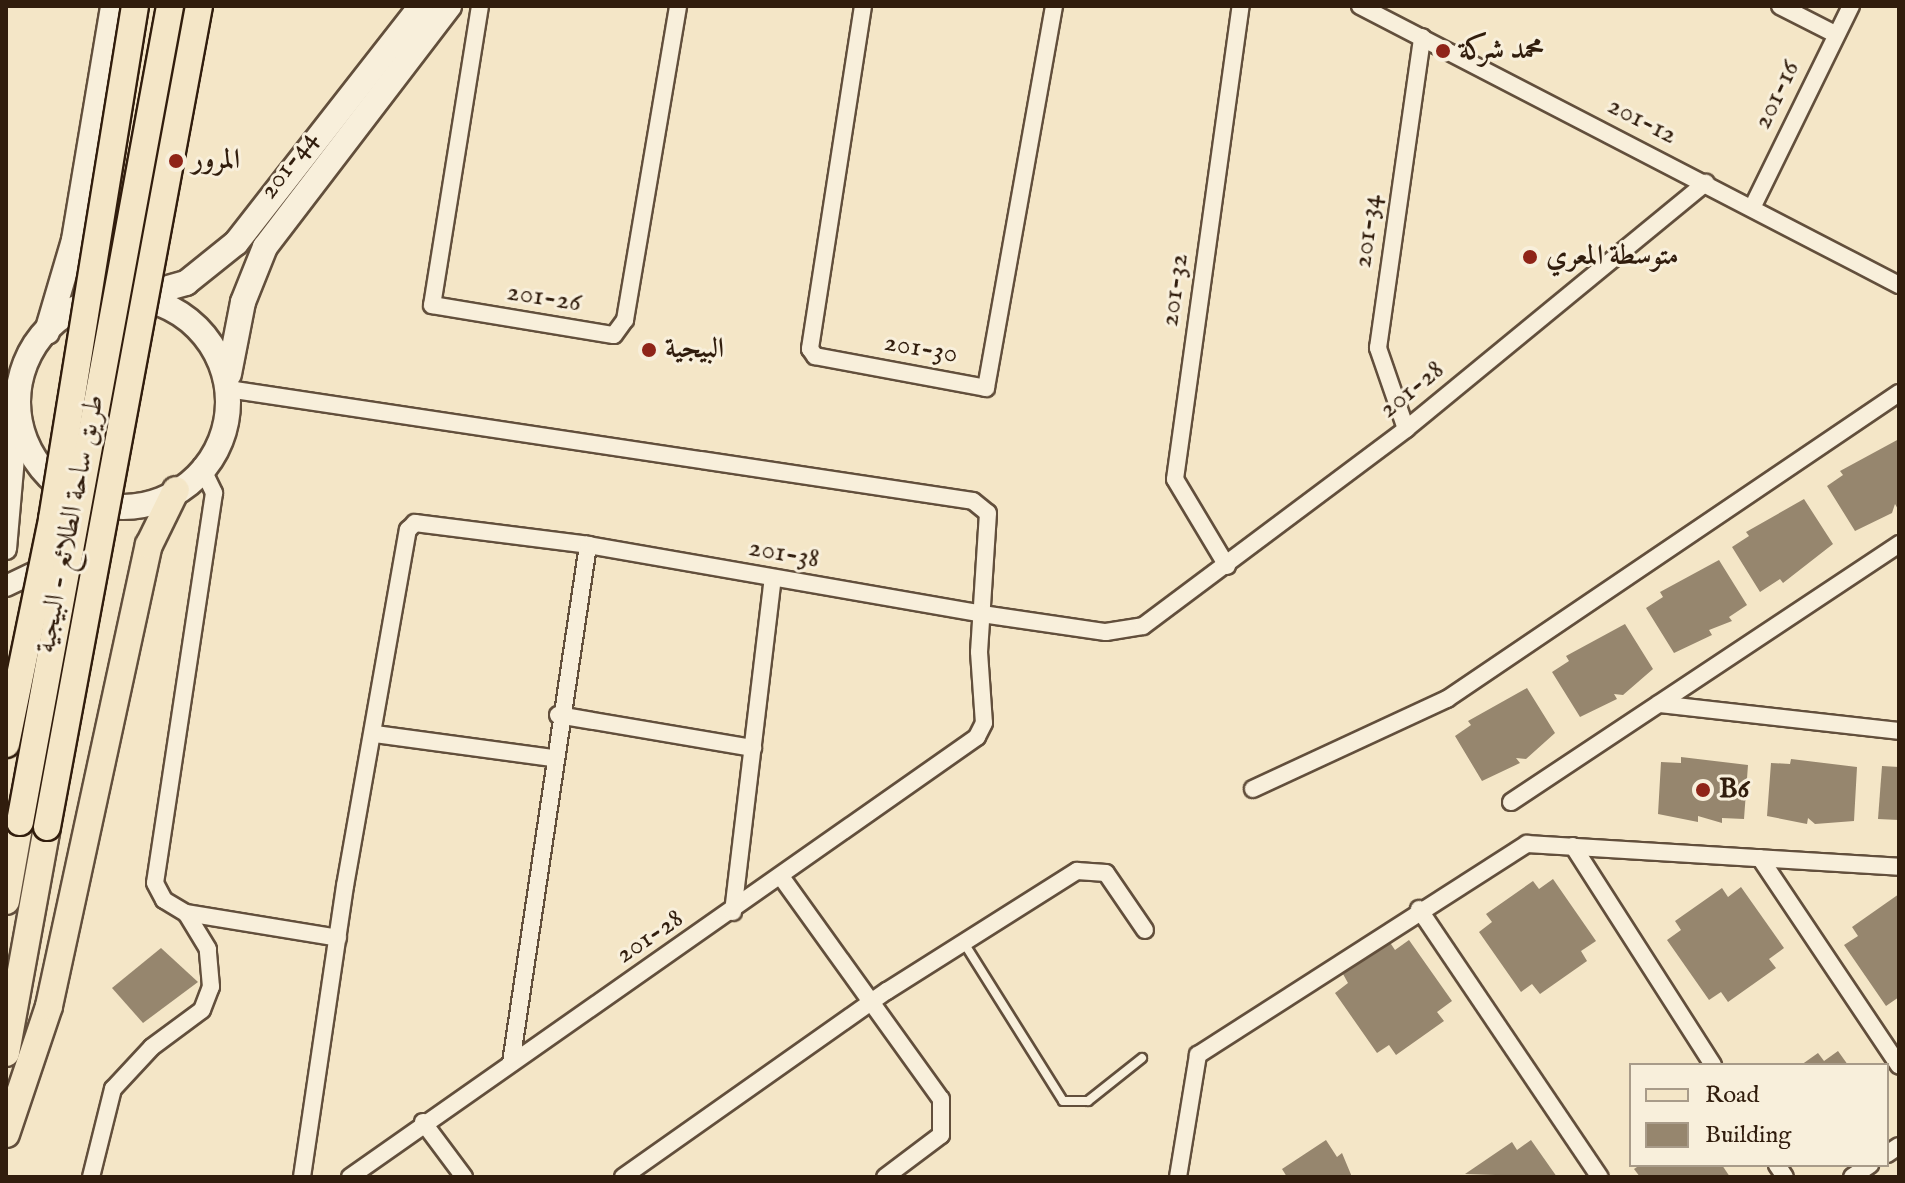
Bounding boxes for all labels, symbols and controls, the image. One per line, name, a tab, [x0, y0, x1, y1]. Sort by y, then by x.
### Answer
place label: محمد شركة	[1459, 34, 1544, 68]
marker: محمد شركة	[1434, 42, 1452, 60]
street label: 201-16	[1746, 55, 1808, 135]
street label: 201-12	[1602, 89, 1682, 153]
street label: 201-44	[252, 124, 326, 206]
place label: المرور	[192, 144, 240, 178]
marker: المرور	[167, 152, 185, 170]
street label: 201-34	[1346, 192, 1390, 270]
place label: متوسطة المعري	[1546, 240, 1679, 274]
marker: متوسطة المعري	[1521, 248, 1539, 266]
street label: 201-32	[1153, 251, 1197, 329]
street label: 201-26	[504, 276, 584, 320]
street label: 201-30	[881, 326, 961, 372]
place label: البيجية	[665, 333, 724, 367]
marker: البيجية	[640, 341, 658, 359]
street label: 201-28	[1373, 354, 1451, 426]
street label: طريق ساحة الطلائع - البيجية	[29, 392, 113, 656]
street label: 201-38	[746, 531, 822, 577]
place label: B6	[1719, 773, 1749, 807]
marker: B6	[1694, 781, 1712, 799]
street label: 201-28	[610, 902, 690, 972]
legend	[1629, 1063, 1889, 1167]
text: Road	[1705, 1080, 1759, 1111]
text: Building	[1705, 1120, 1791, 1151]

